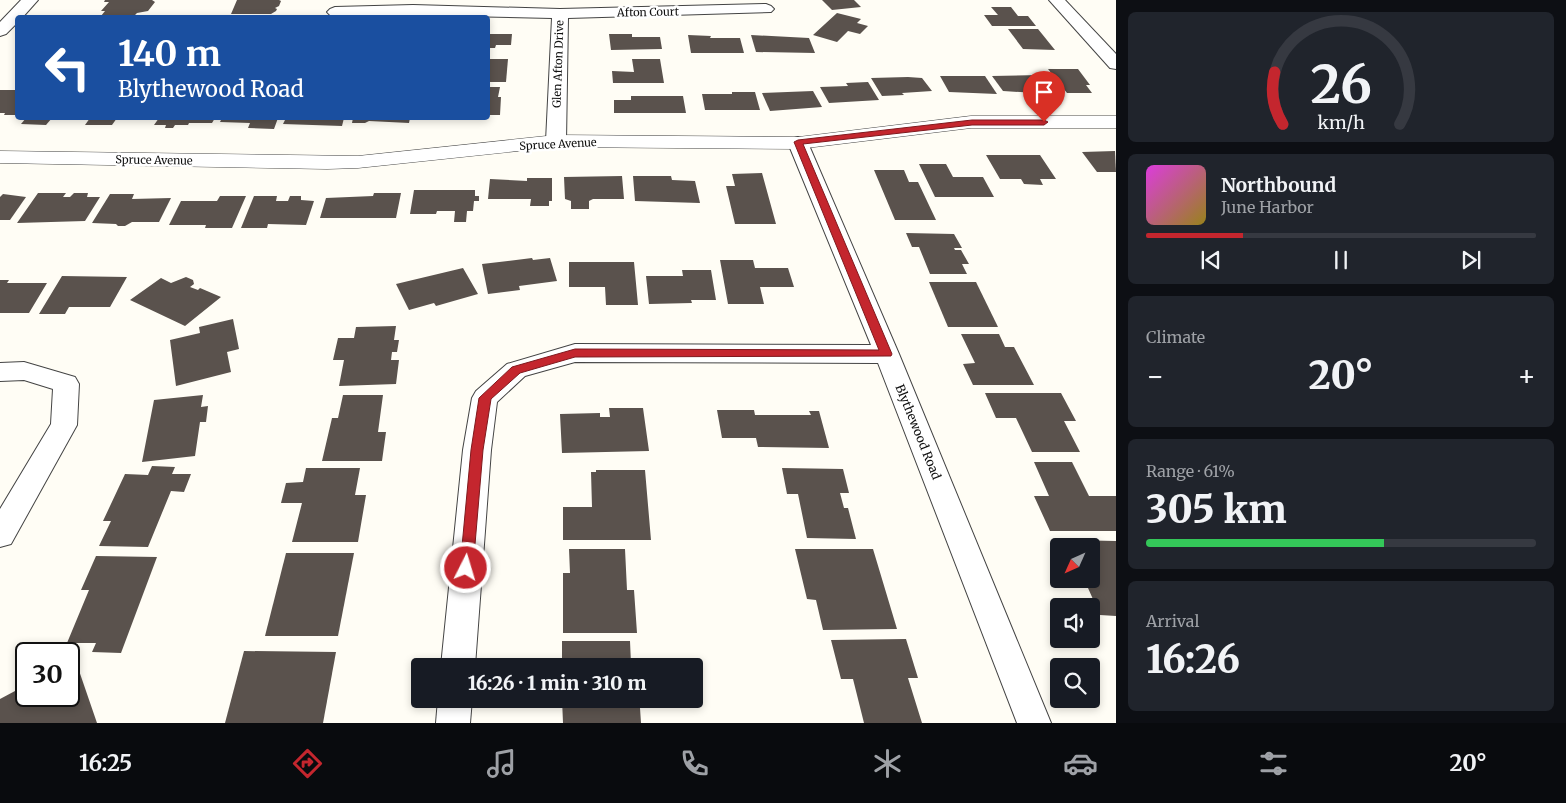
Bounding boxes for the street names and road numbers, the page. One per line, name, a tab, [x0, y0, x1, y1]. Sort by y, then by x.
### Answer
street label: Afton Court	[616, 4, 680, 20]
street label: Glen Afton Drive	[549, 20, 567, 108]
street label: Spruce Avenue	[519, 135, 597, 153]
street label: Spruce Avenue	[115, 152, 193, 168]
street label: Blythewood Road	[893, 382, 944, 482]

